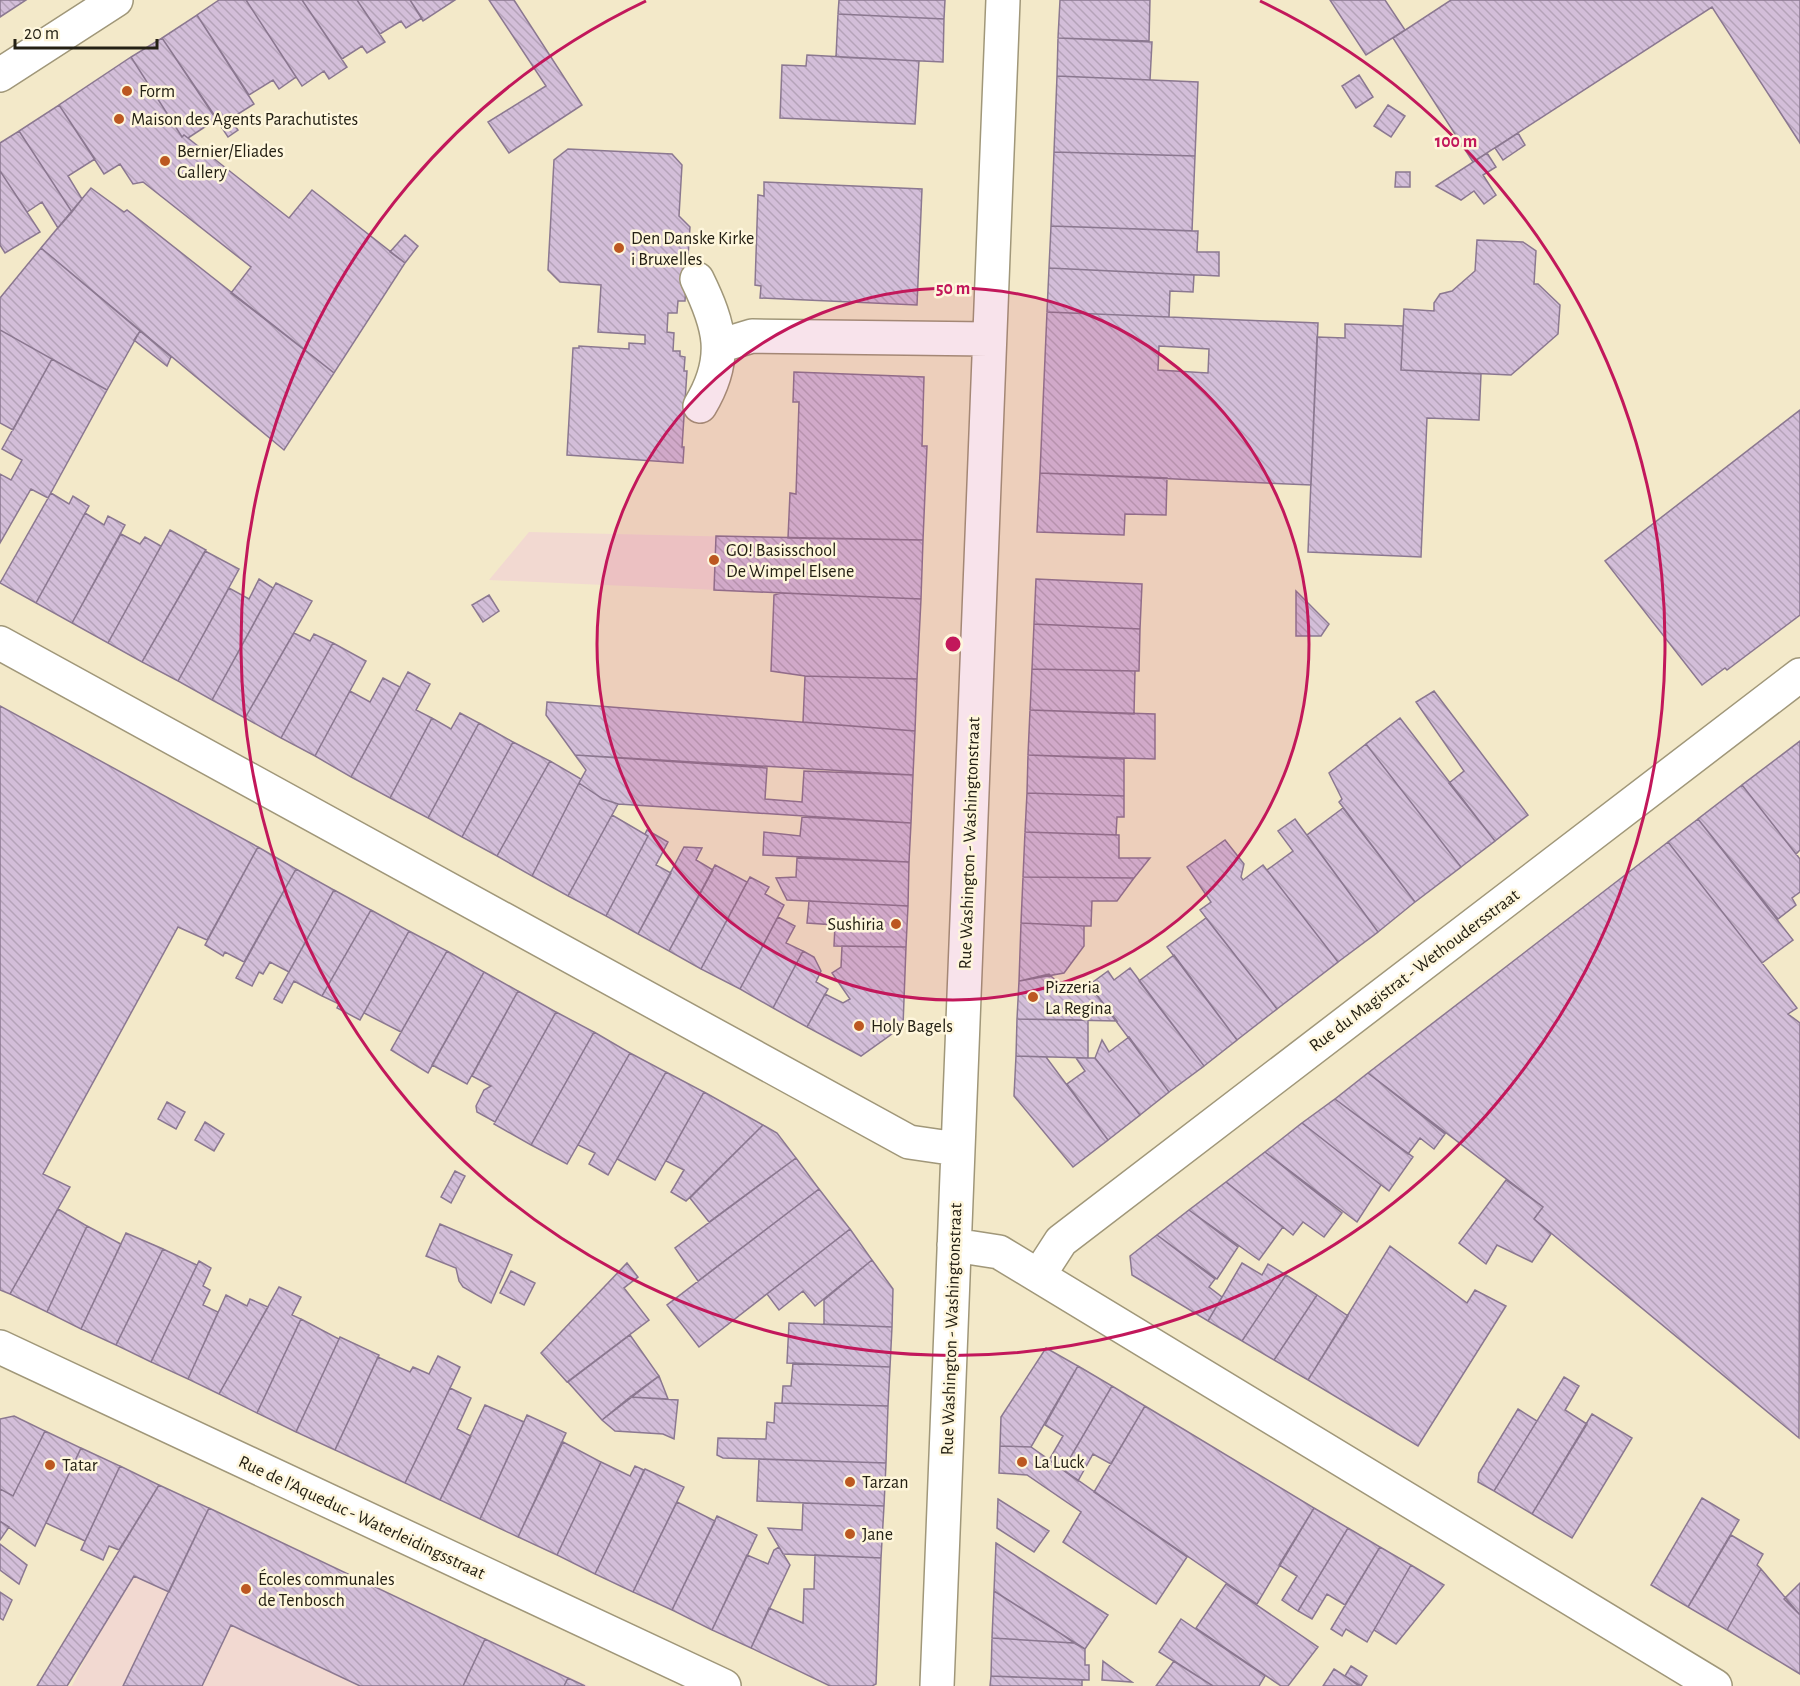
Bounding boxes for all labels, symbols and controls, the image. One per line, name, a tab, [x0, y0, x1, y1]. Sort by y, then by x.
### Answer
scale bar	[15, 12, 158, 50]
text: 20 m	[24, 25, 59, 43]
place label: Form	[139, 83, 175, 101]
marker: Form	[120, 84, 134, 98]
place label: Maison des Agents Parachutistes	[131, 111, 358, 129]
marker: Maison des Agents Parachutistes	[112, 112, 126, 126]
text: 100 m	[1435, 133, 1477, 151]
place label: Bernier/Eliades Gallery	[177, 143, 284, 182]
marker: Bernier/Eliades Gallery	[158, 154, 172, 168]
place label: Den Danske Kirke i Bruxelles	[631, 230, 754, 269]
marker: Den Danske Kirke i Bruxelles	[612, 241, 626, 255]
text: 50 m	[936, 280, 970, 298]
place label: GO! Basisschool De Wimpel Elsene	[726, 542, 854, 581]
marker: GO! Basisschool De Wimpel Elsene	[707, 553, 721, 567]
centre of rings	[943, 634, 963, 654]
street label: Rue Washington - Washingtonstraat	[957, 716, 983, 970]
street label: Rue du Magistrat - Wethoudersstraat	[1306, 886, 1523, 1056]
place label: Sushiria	[827, 916, 884, 934]
marker: Sushiria	[889, 917, 903, 931]
place label: Pizzeria La Regina	[1045, 979, 1112, 1018]
marker: Pizzeria La Regina	[1026, 990, 1040, 1004]
place label: Holy Bagels	[871, 1018, 953, 1036]
marker: Holy Bagels	[852, 1019, 866, 1033]
street label: Rue Washington - Washingtonstraat	[939, 1202, 965, 1456]
street label: Rue de l'Aqueduc - Waterleidingsstraat	[236, 1453, 488, 1583]
place label: La Luck	[1034, 1454, 1085, 1472]
marker: La Luck	[1015, 1455, 1029, 1469]
place label: Tatar	[62, 1457, 98, 1475]
marker: Tatar	[43, 1458, 57, 1472]
place label: Tarzan	[862, 1474, 908, 1492]
marker: Tarzan	[843, 1475, 857, 1489]
place label: Jane	[862, 1526, 893, 1544]
marker: Jane	[843, 1527, 857, 1541]
place label: Écoles communales de Tenbosch	[258, 1568, 395, 1610]
marker: Écoles communales de Tenbosch	[239, 1582, 253, 1596]

